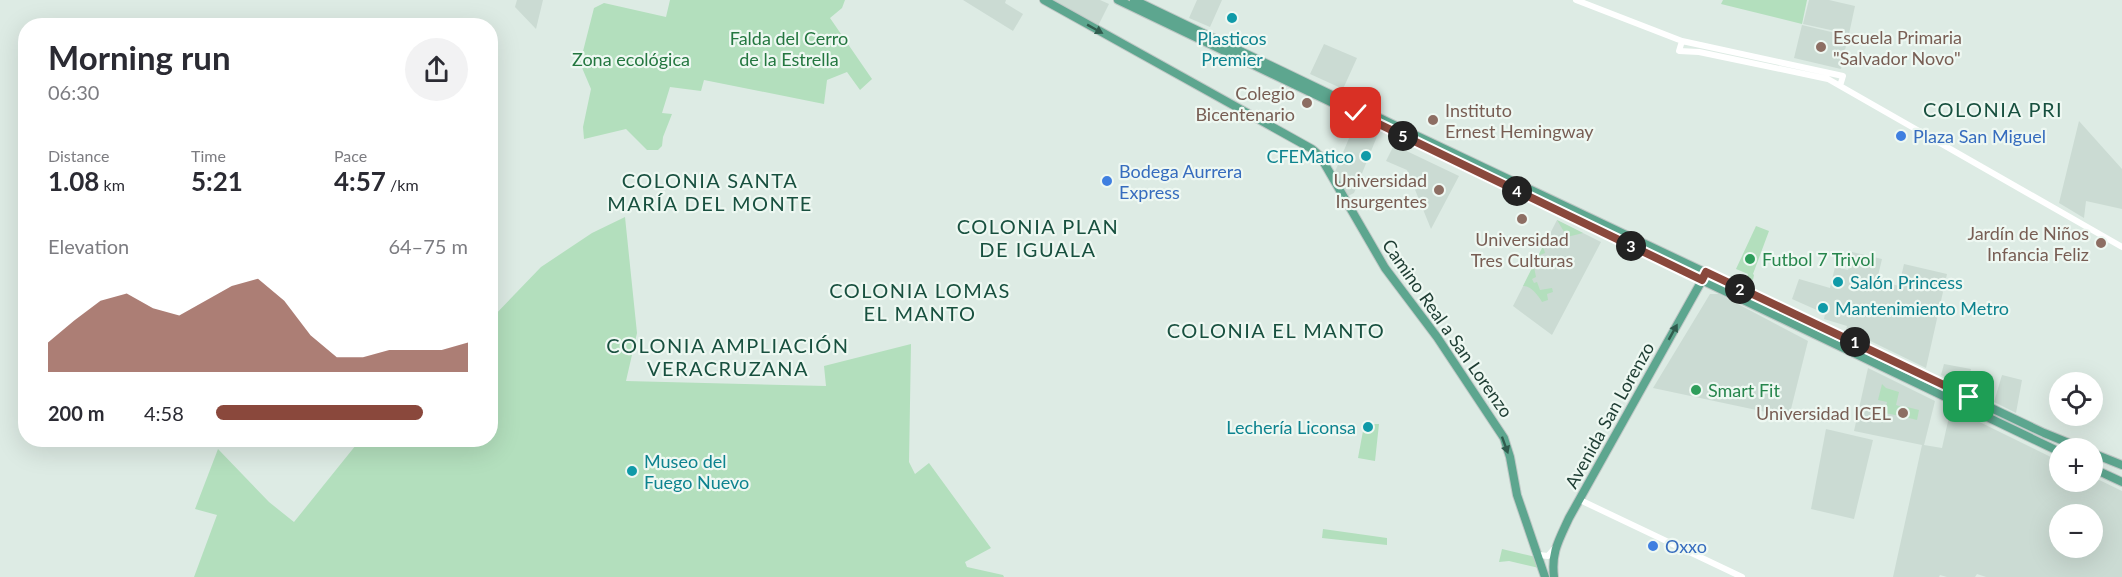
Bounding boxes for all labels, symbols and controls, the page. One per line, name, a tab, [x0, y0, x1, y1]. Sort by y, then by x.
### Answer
marker: Plasticos Premier	[1225, 11, 1239, 25]
one-way arrow	[1086, 24, 1103, 34]
place label: Escuela Primaria "Salvador Novo"	[1833, 26, 1962, 69]
park label: Falda del Cerro de la Estrella	[730, 27, 848, 70]
place label: Plasticos Premier	[1197, 27, 1267, 70]
text: Morning run	[48, 37, 231, 77]
button: share	[405, 38, 468, 101]
marker: Escuela Primaria "Salvador Novo"	[1814, 40, 1828, 54]
park label: Zona ecológica	[572, 48, 690, 70]
text: 06:30	[48, 80, 99, 104]
place label: Colegio Bicentenario	[1195, 82, 1295, 125]
pin	[1330, 87, 1381, 138]
marker: Colegio Bicentenario	[1300, 96, 1314, 110]
icon: check	[1339, 96, 1372, 129]
district label: COLONIA PRI	[1923, 97, 2063, 121]
place label: Instituto Ernest Hemingway	[1445, 99, 1594, 142]
marker: Instituto Ernest Hemingway	[1426, 113, 1440, 127]
pin: 5	[1388, 121, 1418, 151]
place label: Plaza San Miguel	[1913, 125, 2046, 147]
text: 5	[1398, 126, 1408, 145]
marker: Plaza San Miguel	[1894, 129, 1908, 143]
place label: CFEMatico	[1266, 145, 1354, 167]
text: Distance	[48, 146, 109, 165]
text: Time	[191, 146, 226, 165]
text: Pace	[334, 146, 367, 165]
marker: CFEMatico	[1359, 149, 1373, 163]
place label: Bodega Aurrera Express	[1119, 160, 1242, 203]
text: 1.08	[48, 165, 99, 197]
text: 5:21	[191, 165, 243, 197]
text: 4:57	[334, 165, 386, 197]
district label: COLONIA SANTA MARÍA DEL MONTE	[607, 168, 813, 215]
place label: Universidad Insurgentes	[1333, 169, 1427, 212]
marker: Bodega Aurrera Express	[1100, 174, 1114, 188]
text: km	[99, 175, 125, 194]
text: /km	[386, 175, 419, 194]
pin: 4	[1502, 176, 1532, 206]
text: 4	[1512, 181, 1522, 200]
marker: Universidad Insurgentes	[1432, 183, 1446, 197]
marker: Universidad Tres Culturas	[1515, 212, 1529, 226]
district label: COLONIA PLAN DE IGUALA	[957, 214, 1119, 261]
place label: Jardín de Niños Infancia Feliz	[1967, 222, 2089, 265]
place label: Universidad Tres Culturas	[1471, 228, 1573, 271]
pin: 3	[1616, 231, 1646, 261]
text: Elevation	[48, 234, 129, 258]
text: 64–75 m	[388, 234, 468, 258]
street label: Camino Real a San Lorenzo	[1378, 235, 1518, 421]
text: 3	[1626, 236, 1636, 255]
marker: Jardín de Niños Infancia Feliz	[2094, 236, 2108, 250]
place label: Futbol 7 Trivol	[1762, 248, 1875, 270]
marker: Futbol 7 Trivol	[1743, 252, 1757, 266]
place label: Salón Princess	[1850, 271, 1963, 293]
pin: 2	[1725, 274, 1755, 304]
marker: Salón Princess	[1831, 275, 1845, 289]
district label: COLONIA LOMAS EL MANTO	[829, 278, 1011, 325]
text: 2	[1735, 279, 1745, 298]
place label: Mantenimiento Metro	[1835, 297, 2009, 319]
marker: Mantenimiento Metro	[1816, 301, 1830, 315]
district label: COLONIA EL MANTO	[1167, 318, 1385, 342]
one-way arrow	[1668, 324, 1679, 340]
pin: 1	[1840, 327, 1870, 357]
text: 1	[1850, 332, 1860, 351]
district label: COLONIA AMPLIACIÓN VERACRUZANA	[606, 333, 850, 380]
street label: Avenida San Lorenzo	[1560, 338, 1658, 492]
pin	[1943, 371, 1994, 422]
map controls	[2049, 372, 2103, 558]
button: locate	[2049, 372, 2103, 426]
place label: Smart Fit	[1708, 379, 1780, 401]
icon: arrive	[1952, 380, 1985, 413]
marker: Smart Fit	[1689, 383, 1703, 397]
text: 200 m	[48, 401, 104, 425]
text: 4:58	[144, 401, 184, 425]
place label: Universidad ICEL	[1756, 402, 1891, 424]
marker: Universidad ICEL	[1896, 406, 1910, 420]
place label: Lechería Liconsa	[1226, 416, 1356, 438]
marker: Lechería Liconsa	[1361, 420, 1375, 434]
one-way arrow	[1501, 436, 1511, 454]
button: +	[2049, 438, 2103, 492]
place label: Museo del Fuego Nuevo	[644, 450, 749, 493]
marker: Museo del Fuego Nuevo	[625, 464, 639, 478]
button: −	[2049, 504, 2103, 558]
place label: Oxxo	[1665, 535, 1707, 557]
marker: Oxxo	[1646, 539, 1660, 553]

